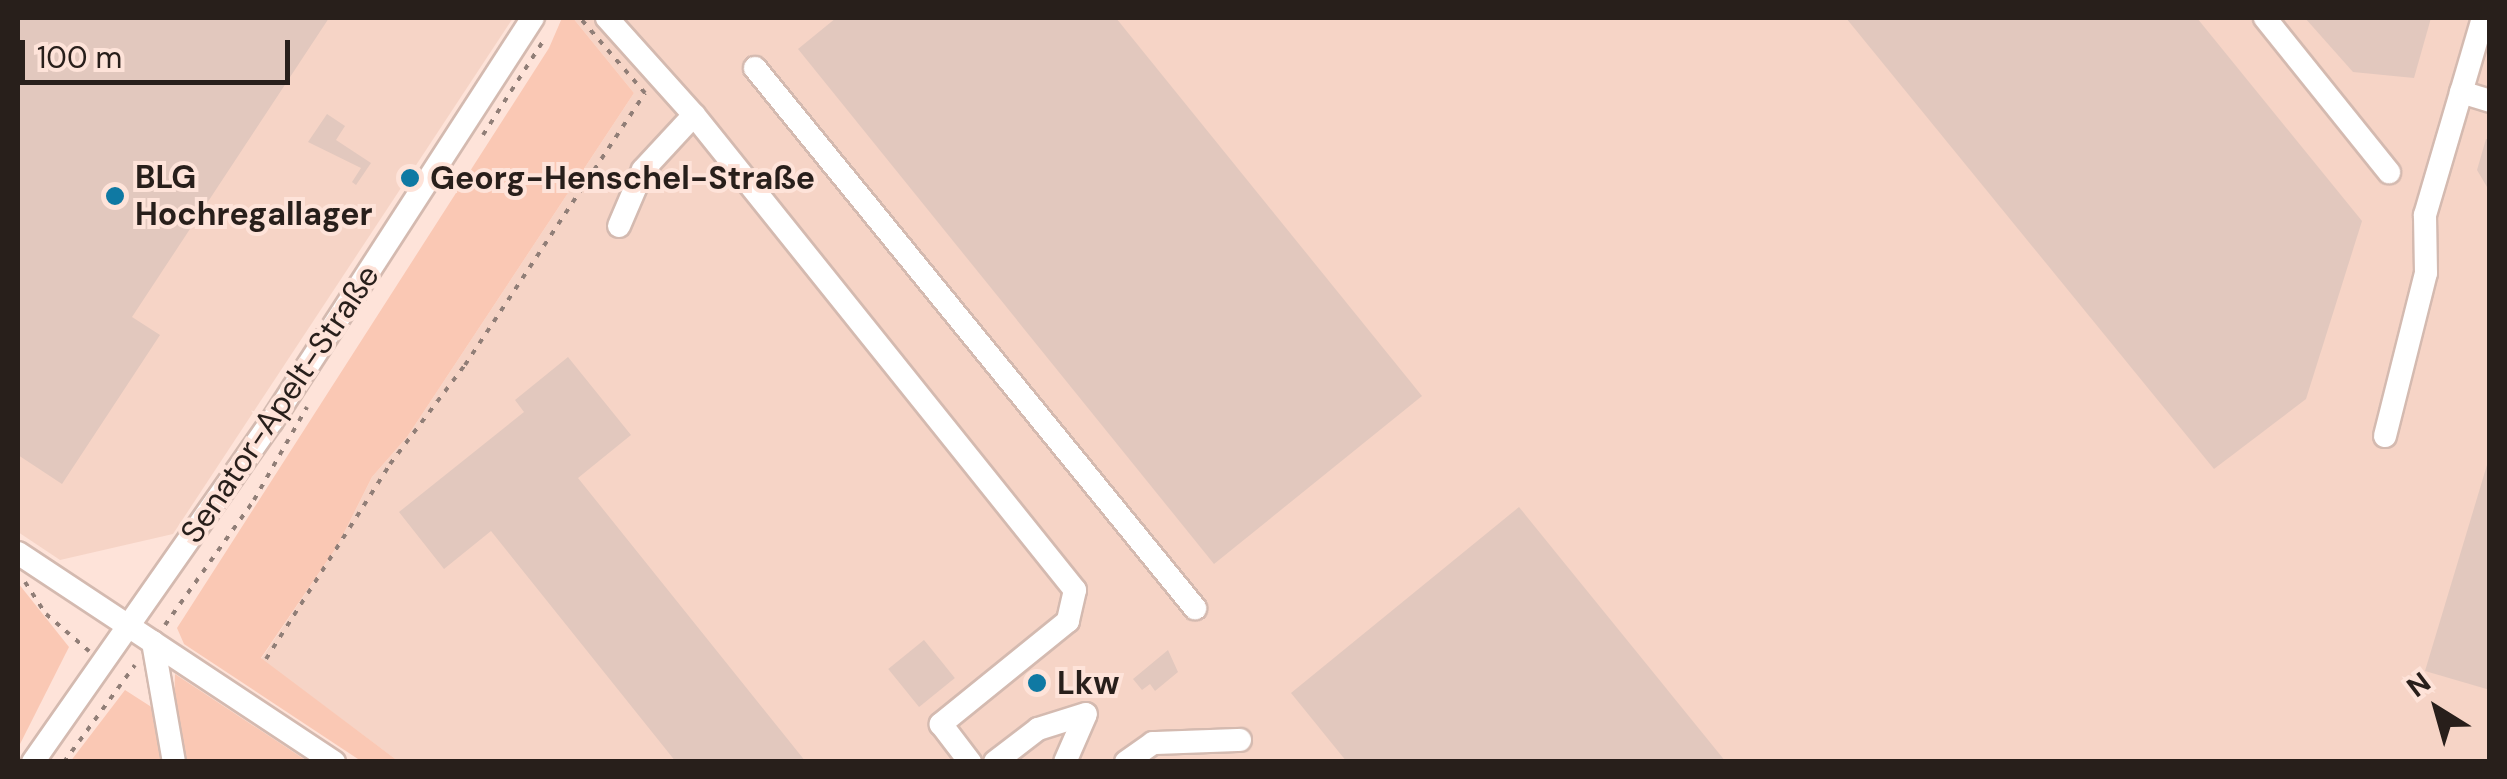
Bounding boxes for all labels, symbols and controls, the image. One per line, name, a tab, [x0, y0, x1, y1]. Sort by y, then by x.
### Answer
scale bar	[25, 20, 295, 82]
text: 100 m	[37, 38, 122, 77]
place label: BLG Hochregallager	[135, 159, 373, 234]
place label: Georg-Henschel-Straße	[430, 159, 815, 197]
marker: Georg-Henschel-Straße	[399, 167, 421, 189]
marker: BLG Hochregallager	[104, 185, 126, 207]
street label: Senator-Apelt-Straße	[173, 258, 387, 550]
north arrow	[2387, 659, 2487, 759]
place label: Lkw	[1057, 664, 1120, 702]
text: N	[2399, 664, 2438, 706]
marker: Lkw	[1026, 672, 1048, 694]

